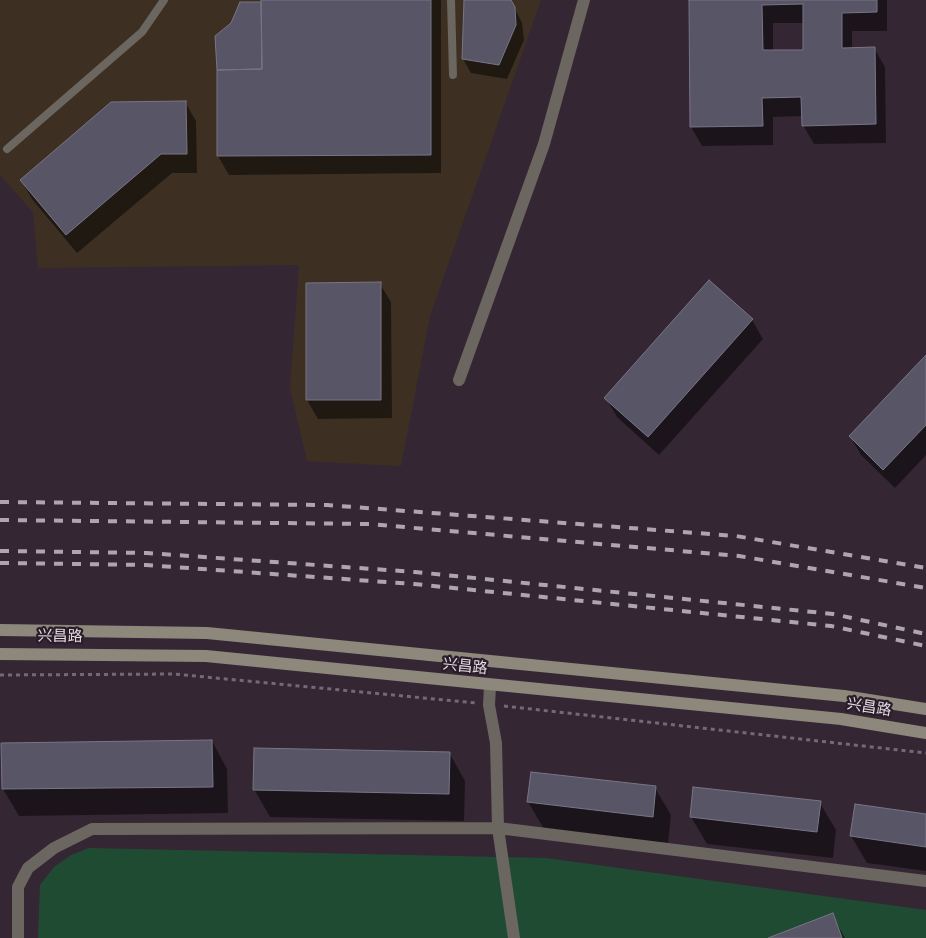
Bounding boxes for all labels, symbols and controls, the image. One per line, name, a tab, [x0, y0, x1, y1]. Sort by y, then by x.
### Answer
street label: 兴昌路	[37, 628, 83, 646]
street label: 兴昌路	[442, 656, 488, 678]
street label: 兴昌路	[845, 696, 893, 720]

